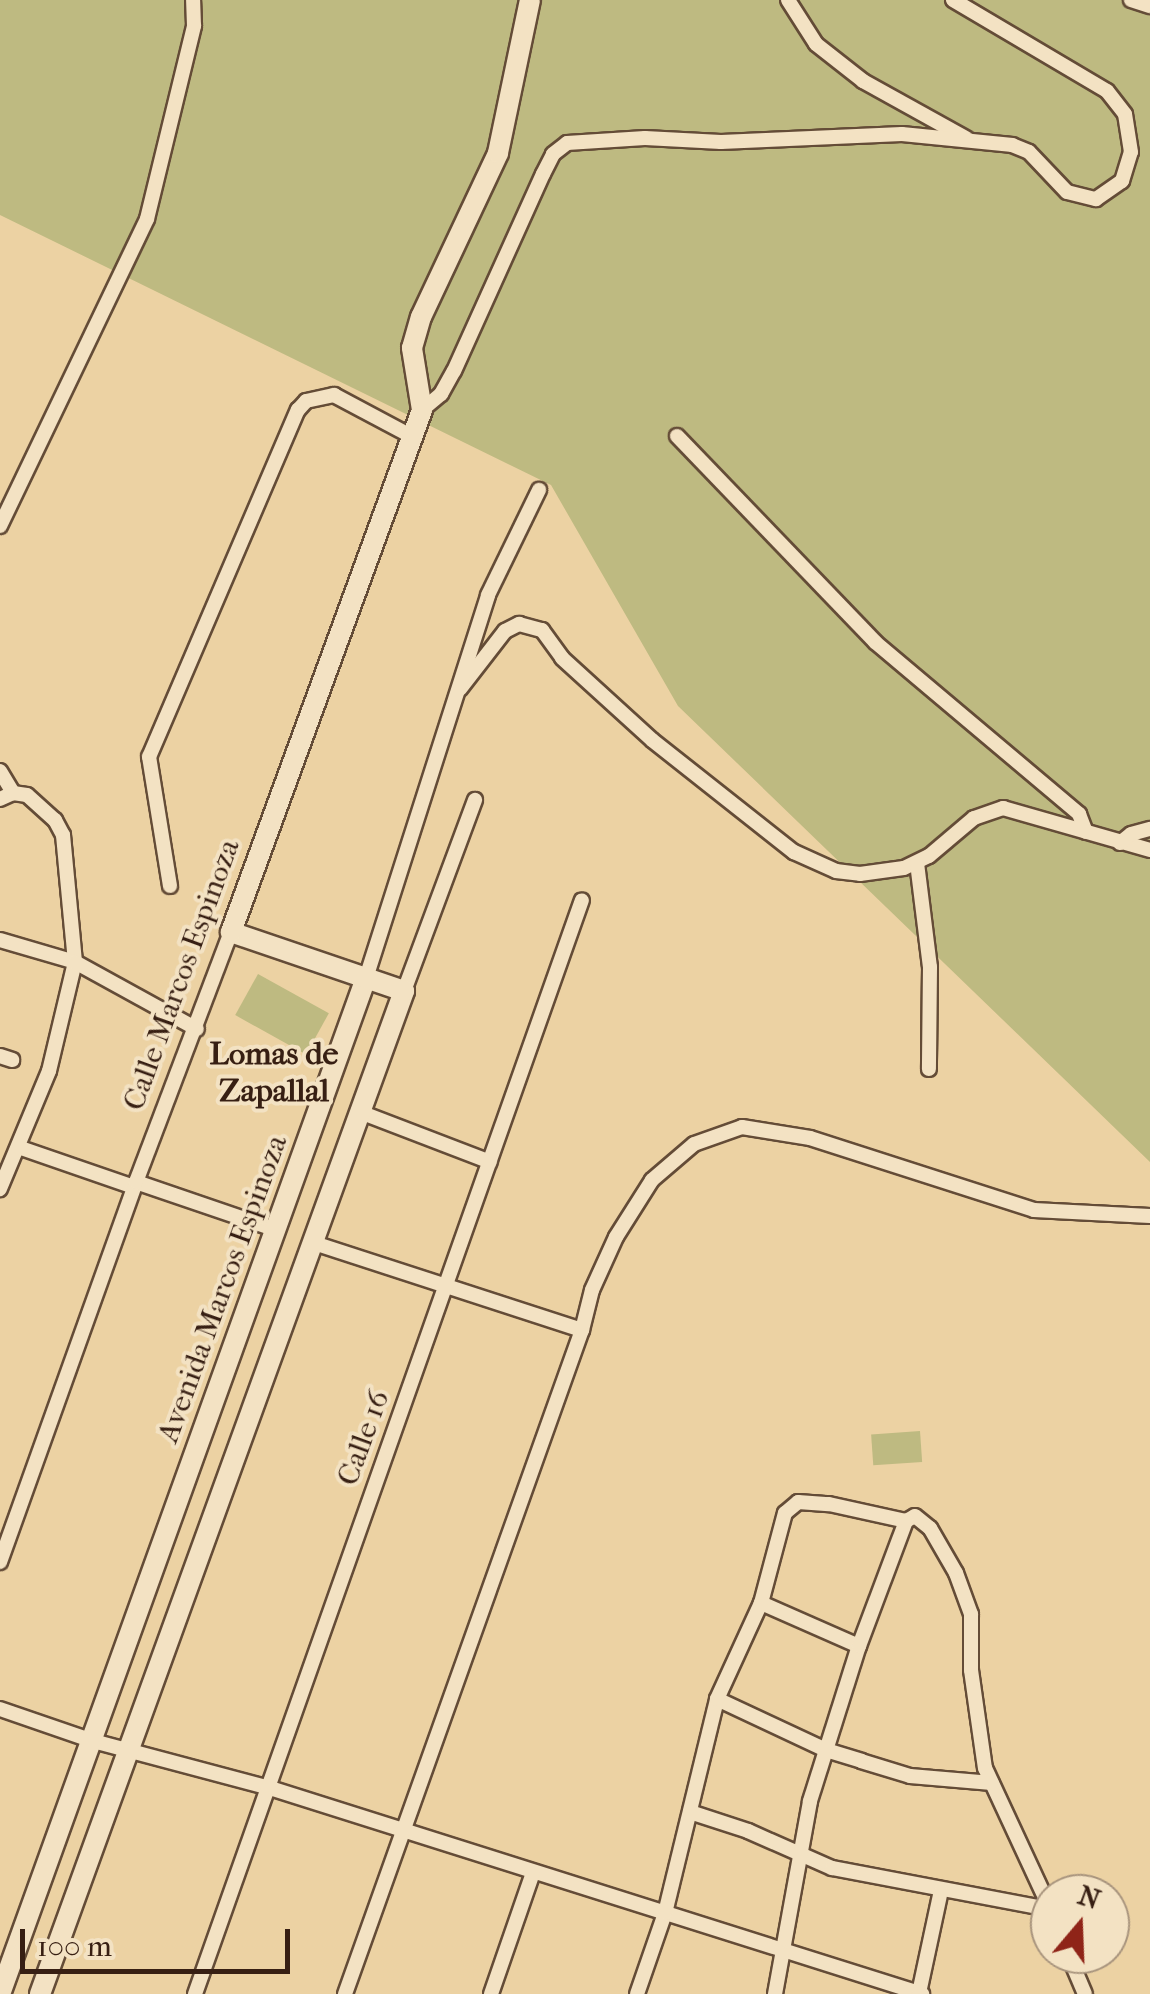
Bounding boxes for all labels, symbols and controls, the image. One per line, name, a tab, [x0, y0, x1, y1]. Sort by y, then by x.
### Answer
street label: Calle Marcos Espinoza	[116, 835, 248, 1115]
district label: Lomas de Zapallal	[210, 1036, 338, 1111]
street label: Avenida Marcos Espinoza	[151, 1130, 295, 1448]
street label: Calle 16	[330, 1386, 398, 1490]
north arrow	[1030, 1874, 1130, 1974]
text: N	[1074, 1878, 1105, 1916]
scale bar	[25, 1909, 295, 1971]
text: 100 m	[37, 1929, 112, 1964]

